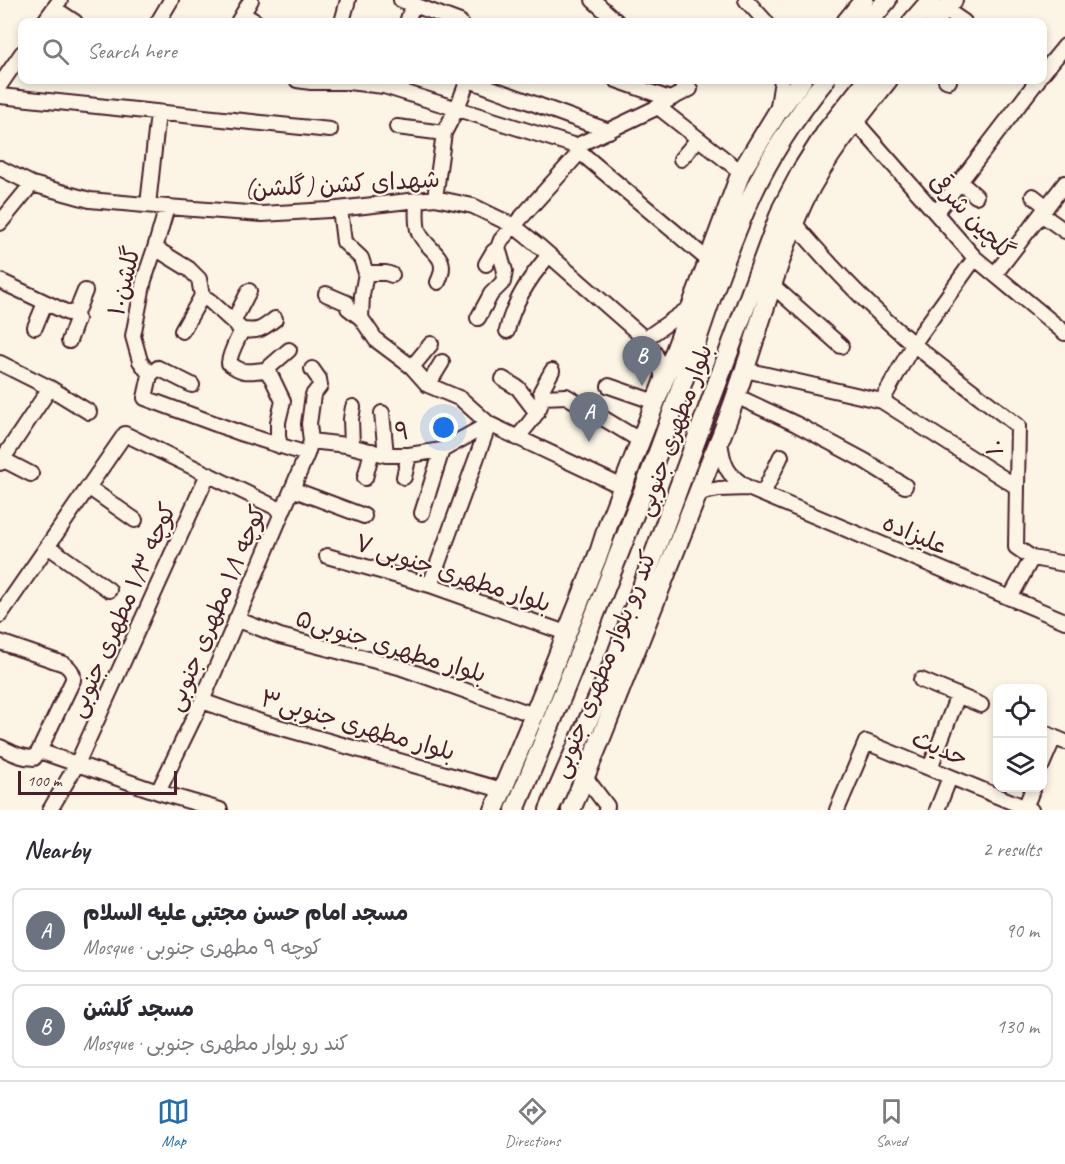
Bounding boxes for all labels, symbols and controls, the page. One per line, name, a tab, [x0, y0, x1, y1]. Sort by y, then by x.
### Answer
search box	[18, 18, 1047, 84]
icon: search	[39, 35, 72, 68]
text: Search here	[87, 37, 177, 65]
street label: شهدای کشن (گلشن)	[243, 164, 441, 204]
street label: گلچین شرقی	[923, 166, 1021, 266]
street label: گلشن۱۰	[101, 243, 147, 319]
pin: B	[622, 336, 662, 386]
street label: بلوار مطهری جنوبی	[629, 340, 720, 521]
pin: A	[570, 392, 608, 442]
your location	[429, 413, 458, 442]
street label: ۹	[394, 416, 410, 446]
street label: ۱۰	[980, 438, 1010, 456]
street label: کوچه ۱/۳ مطهری جنوبی	[61, 498, 184, 722]
street label: کوچه ۱/۱ مطهری جنوبی	[159, 501, 274, 716]
street label: علیزاده	[878, 507, 952, 561]
street label: ۷ بلوار مطهری جنوبی	[351, 527, 555, 620]
street label: کند رو بلوار مطهری جنوبی	[545, 546, 664, 783]
street label: ۵بلوار مطهری جنوبی	[292, 603, 490, 690]
street label: بلوار مطهری جنوبی۳	[257, 683, 459, 768]
map controls	[993, 684, 1047, 792]
button: locate	[993, 684, 1047, 738]
street label: حدیث	[907, 723, 973, 773]
button: layers	[993, 738, 1047, 792]
scale bar	[18, 768, 177, 796]
text: 100 m	[27, 771, 61, 791]
text: Nearby	[24, 833, 89, 866]
text: 2 results	[982, 837, 1041, 862]
text: مسجد امام حسن مجتبی علیه السلام	[83, 899, 408, 927]
text: A	[40, 918, 51, 943]
text: 90 m	[1005, 918, 1039, 943]
text: Mosque · کوچه ۹ مطهری جنوبی	[83, 935, 322, 960]
text: مسجد گلشن	[83, 995, 194, 1023]
text: B	[40, 1014, 51, 1039]
text: 130 m	[996, 1014, 1039, 1039]
text: Mosque · کند رو بلوار مطهری جنوبی	[83, 1031, 348, 1056]
tab: Map	[157, 1095, 190, 1151]
tab: Directions	[505, 1095, 560, 1151]
tab: Saved	[875, 1095, 908, 1151]

